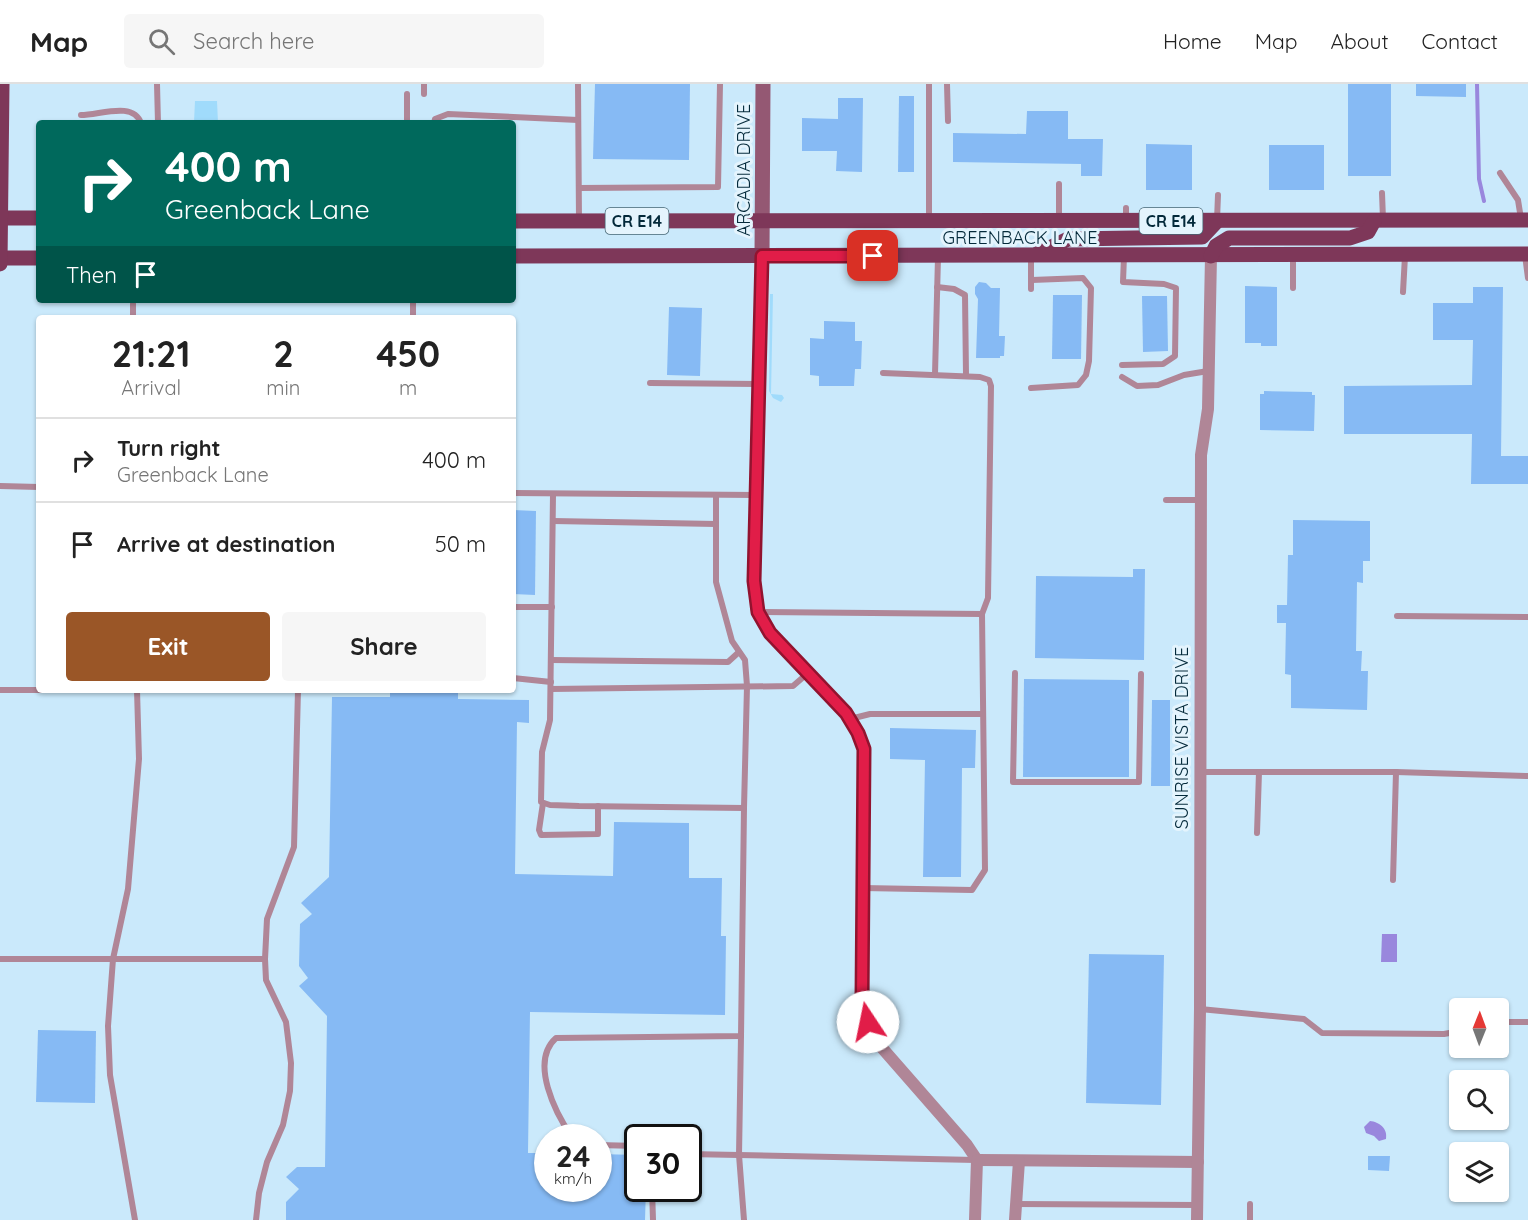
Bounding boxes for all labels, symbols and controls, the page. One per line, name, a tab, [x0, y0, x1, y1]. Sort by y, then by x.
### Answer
search box	[124, 14, 544, 68]
text: Map	[30, 24, 88, 59]
icon: search	[145, 25, 178, 58]
text: Search here	[193, 27, 315, 55]
text: Home	[1163, 28, 1222, 54]
text: Map	[1255, 28, 1298, 54]
text: About	[1331, 28, 1389, 54]
text: Contact	[1422, 28, 1498, 54]
street label: ARCADIA DRIVE	[732, 104, 755, 236]
text: 400 m	[165, 140, 292, 193]
icon: right	[66, 144, 144, 222]
text: Greenback Lane	[165, 192, 370, 226]
road number: CR E14	[606, 208, 668, 234]
road number: CR E14	[1140, 208, 1202, 234]
street label: GREENBACK LANE	[943, 226, 1097, 249]
pin	[847, 230, 898, 281]
icon: arrive	[856, 239, 889, 272]
icon: arrive	[129, 258, 162, 291]
text: Then	[66, 261, 117, 289]
text: 21:21	[112, 331, 191, 376]
text: 2	[273, 331, 294, 376]
text: 450	[376, 331, 440, 376]
text: Arrival	[121, 375, 181, 400]
text: min	[266, 375, 300, 400]
text: m	[399, 375, 417, 400]
text: Turn right	[117, 434, 221, 462]
icon: right	[66, 444, 99, 477]
text: 400 m	[422, 446, 486, 474]
text: Greenback Lane	[117, 462, 269, 487]
icon: arrive	[66, 528, 99, 561]
text: Arrive at destination	[117, 530, 335, 558]
text: 50 m	[435, 530, 486, 558]
button: Exit	[66, 612, 270, 681]
button: Share	[282, 612, 486, 681]
street label: SUNRISE VISTA DRIVE	[1170, 647, 1193, 829]
position arrow	[836, 990, 900, 1054]
north arrow	[1449, 998, 1509, 1058]
map controls	[1449, 998, 1509, 1202]
button: search	[1449, 1070, 1509, 1130]
speed limit sign: 30	[624, 1124, 702, 1202]
text: 24	[556, 1137, 590, 1175]
button: layers	[1449, 1142, 1509, 1202]
text: km/h	[554, 1169, 592, 1188]

